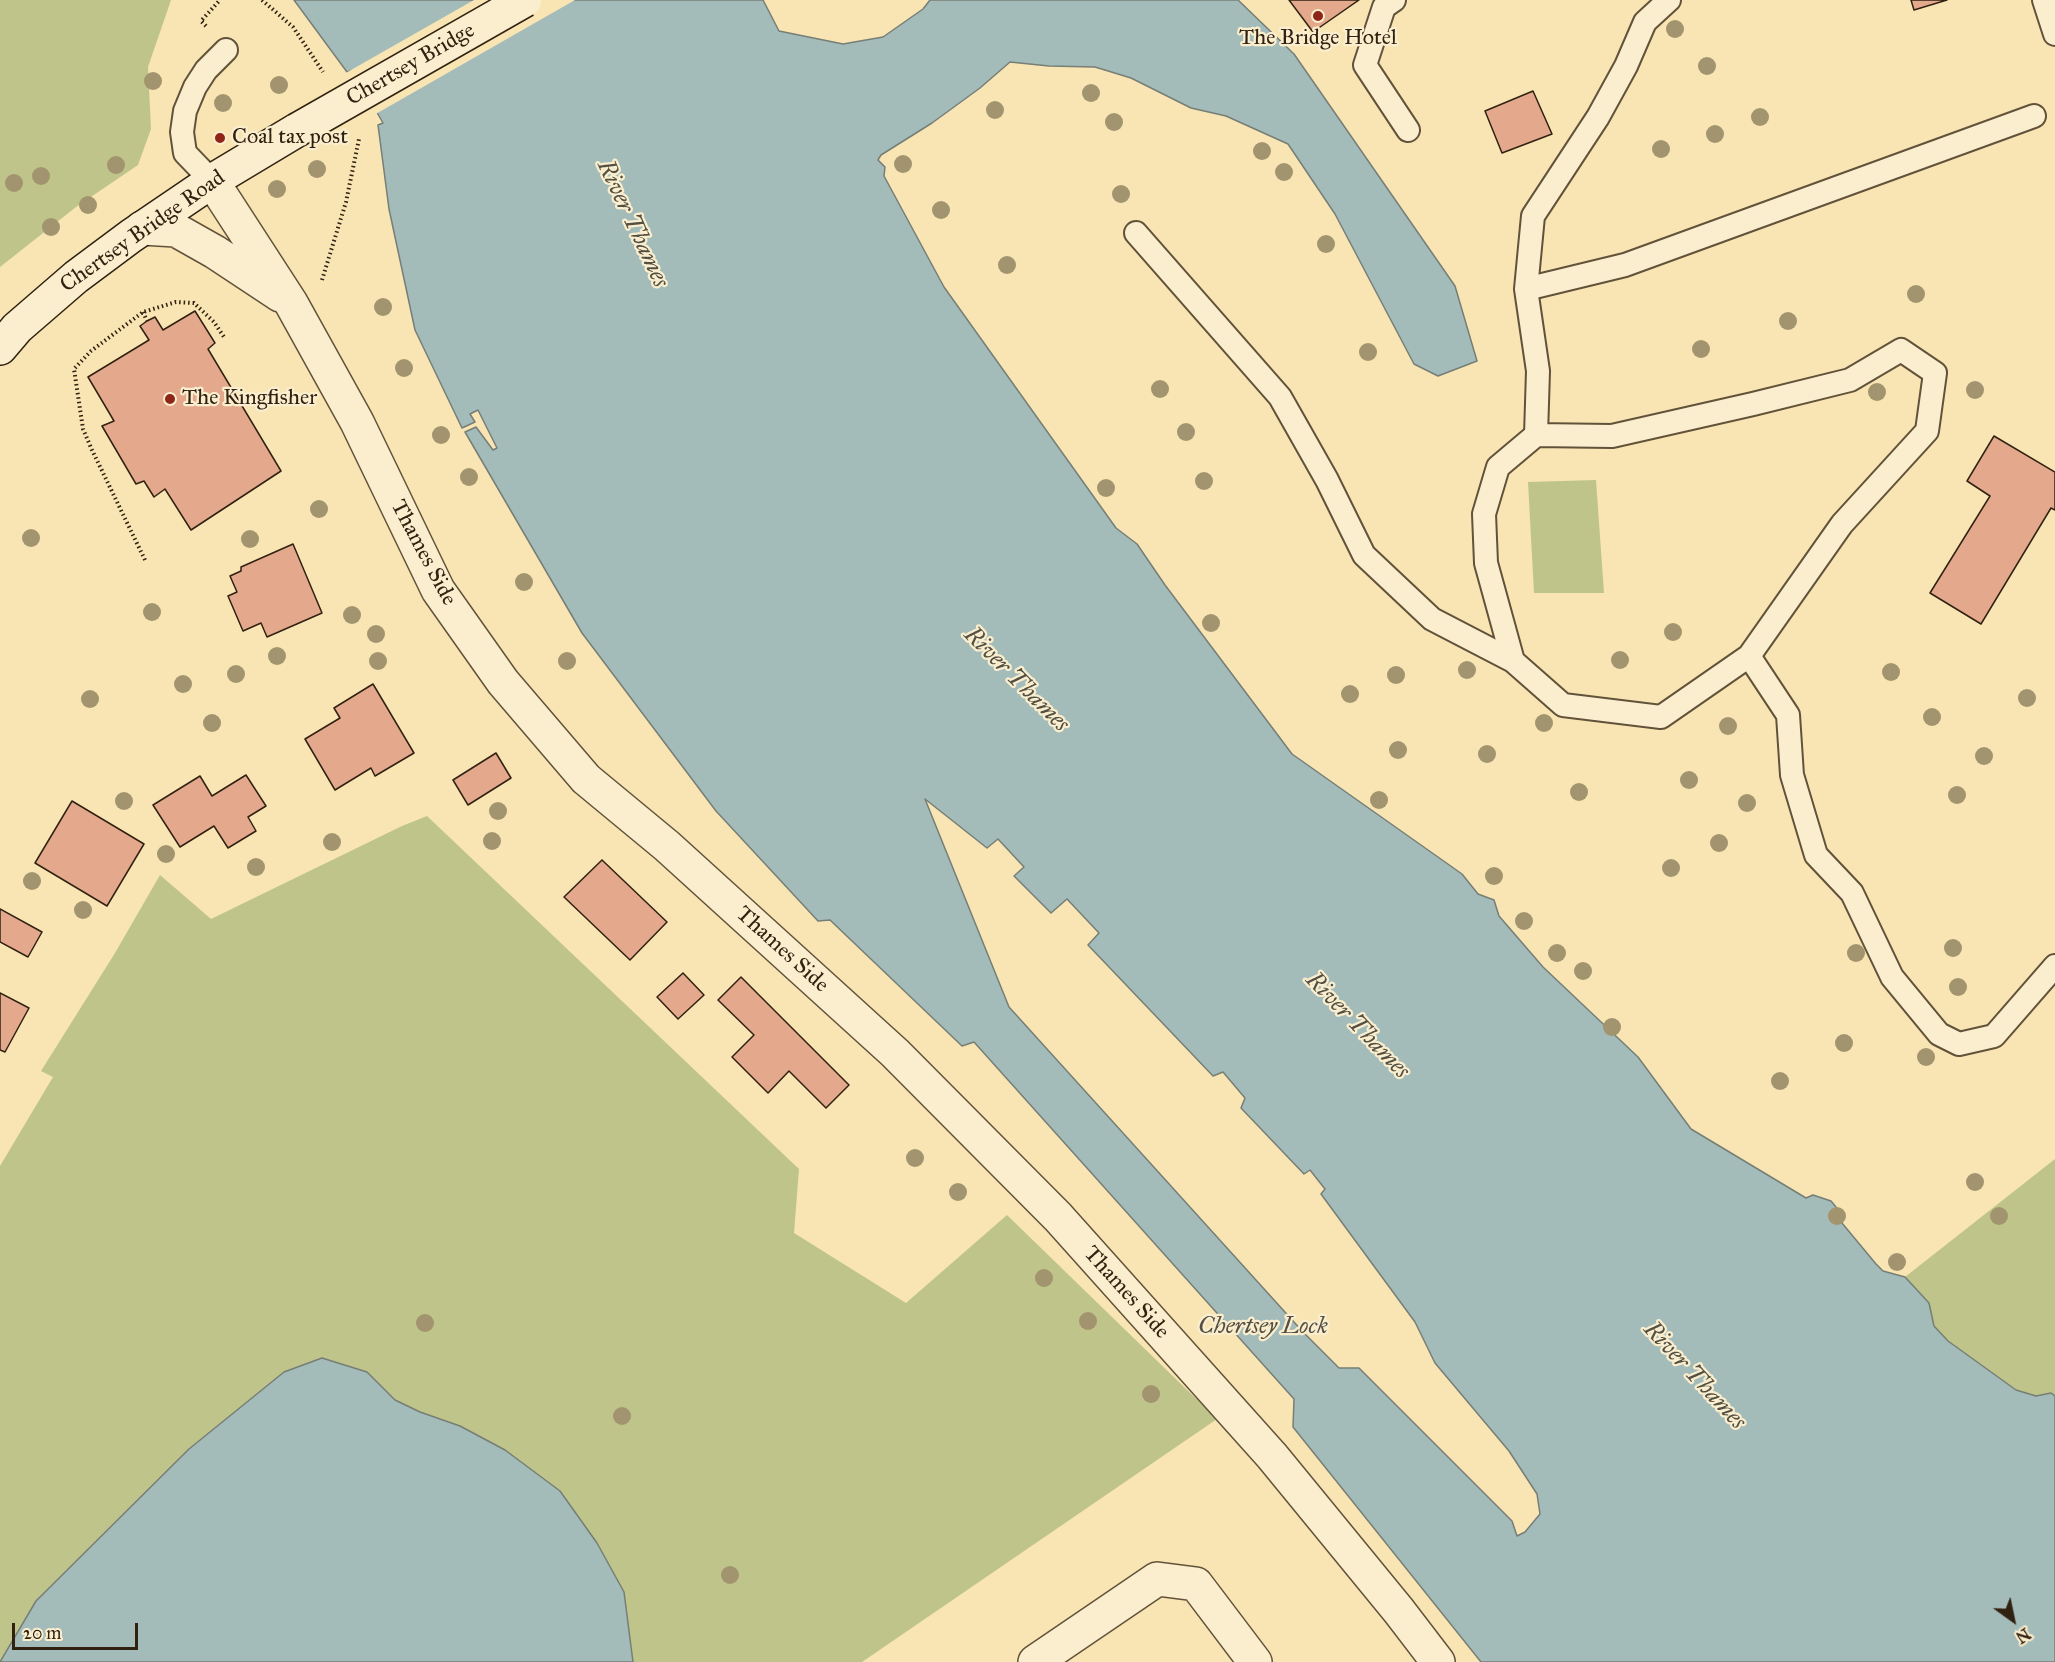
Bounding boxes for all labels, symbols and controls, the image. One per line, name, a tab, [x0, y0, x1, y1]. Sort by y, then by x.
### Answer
marker: The Bridge Hotel	[1311, 9, 1325, 23]
street label: Chertsey Bridge	[342, 18, 480, 112]
place label: The Bridge Hotel	[1239, 26, 1397, 52]
place label: Coal tax post	[232, 125, 348, 151]
marker: Coal tax post	[213, 131, 227, 145]
water label: River Thames	[590, 156, 674, 292]
street label: Chertsey Bridge Road	[55, 165, 231, 299]
place label: The Kingfisher	[182, 386, 317, 412]
marker: The Kingfisher	[163, 392, 177, 406]
street label: Thames Side	[384, 496, 462, 610]
water label: River Thames	[957, 621, 1075, 739]
street label: Thames Side	[730, 901, 834, 999]
water label: River Thames	[1299, 967, 1415, 1085]
street label: Thames Side	[1077, 1241, 1175, 1345]
water label: Chertsey Lock	[1198, 1313, 1328, 1341]
water label: River Thames	[1637, 1316, 1751, 1436]
north arrow	[1983, 1590, 2043, 1650]
scale bar	[15, 1611, 141, 1649]
text: 20 m	[23, 1622, 61, 1644]
text: N	[2012, 1624, 2034, 1647]

